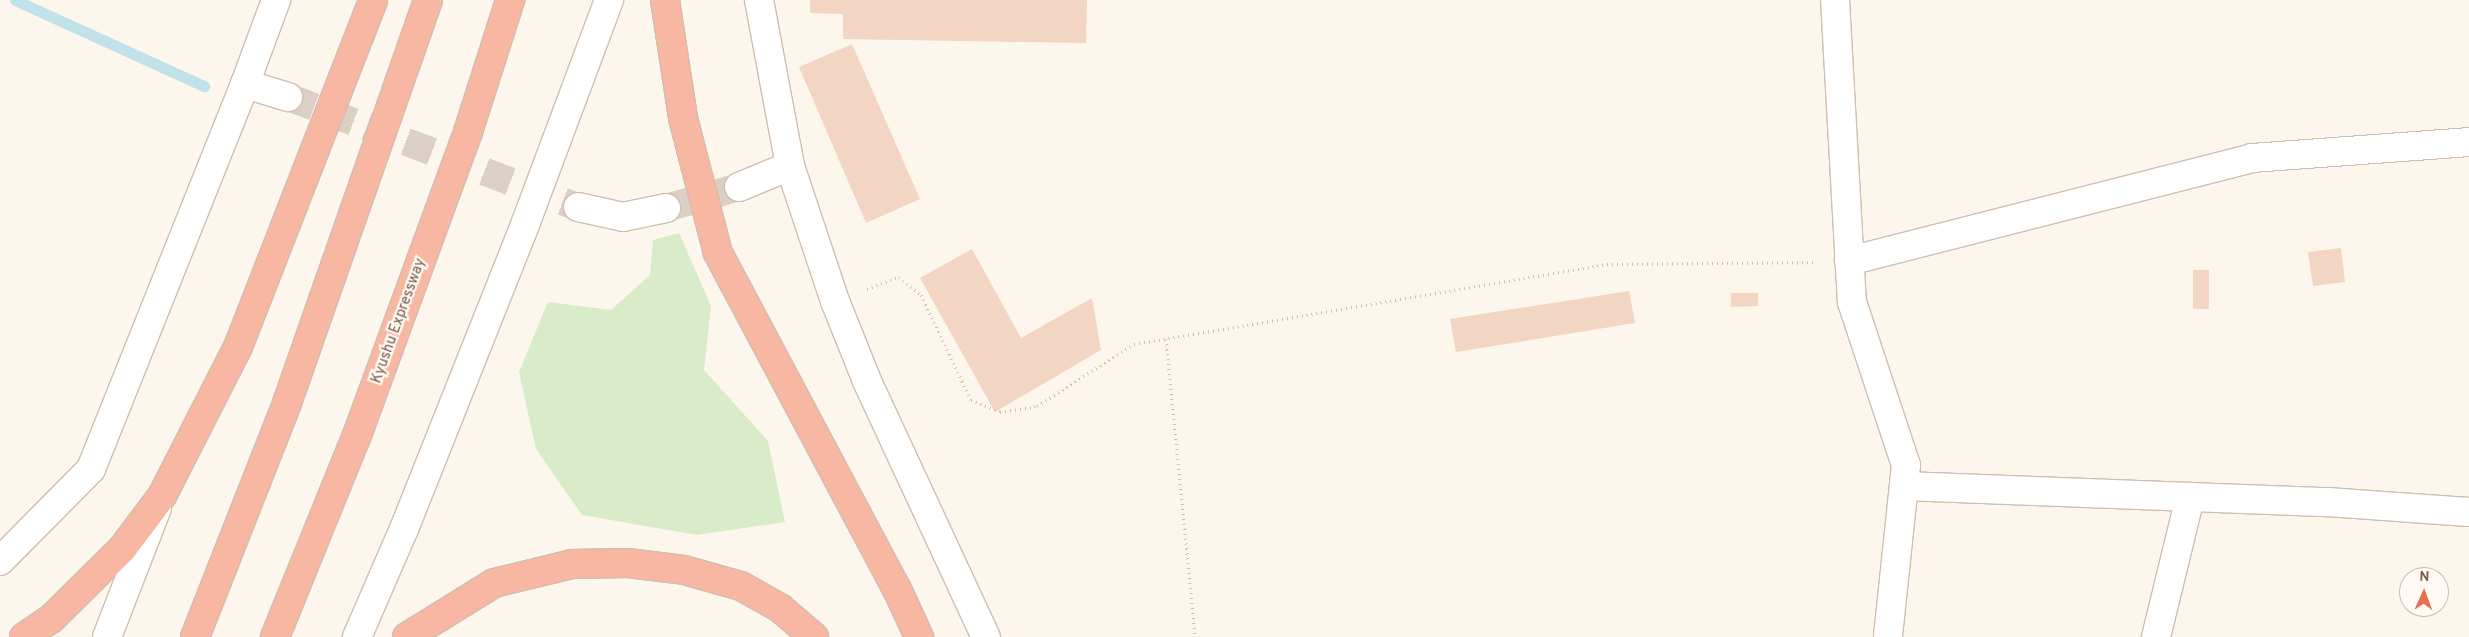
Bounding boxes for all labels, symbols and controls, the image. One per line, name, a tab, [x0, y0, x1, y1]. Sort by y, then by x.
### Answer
street label: Kyushu Expressway	[368, 256, 430, 386]
north arrow	[2399, 567, 2449, 617]
text: N	[2419, 569, 2430, 586]

